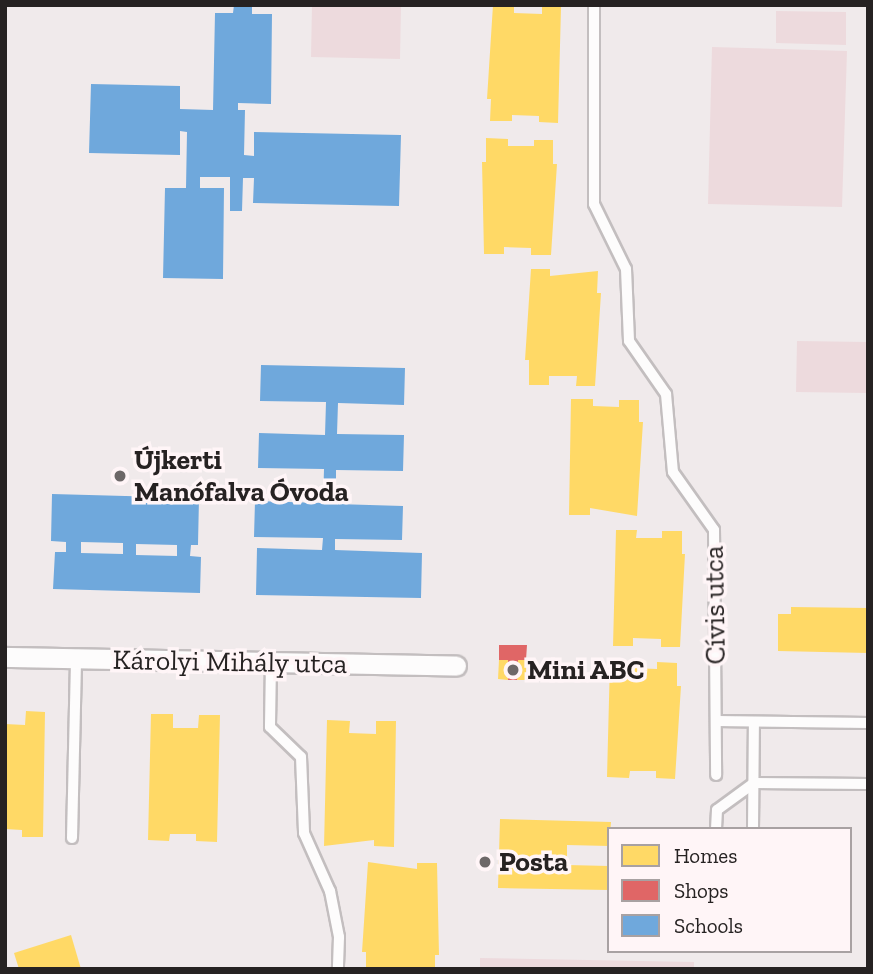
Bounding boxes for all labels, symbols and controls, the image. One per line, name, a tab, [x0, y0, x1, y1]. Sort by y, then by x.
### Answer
place label: Újkerti Manófalva Óvoda	[134, 443, 349, 509]
marker: Újkerti Manófalva Óvoda	[112, 468, 128, 484]
street label: Cívis utca	[697, 545, 733, 665]
street label: Károlyi Mihály utca	[112, 643, 348, 681]
place label: Mini ABC	[527, 653, 645, 687]
marker: Mini ABC	[505, 662, 521, 678]
legend	[607, 827, 852, 953]
text: Homes	[674, 843, 737, 868]
place label: Posta	[499, 845, 568, 879]
marker: Posta	[477, 854, 493, 870]
text: Shops	[674, 878, 728, 903]
text: Schools	[674, 913, 743, 938]

